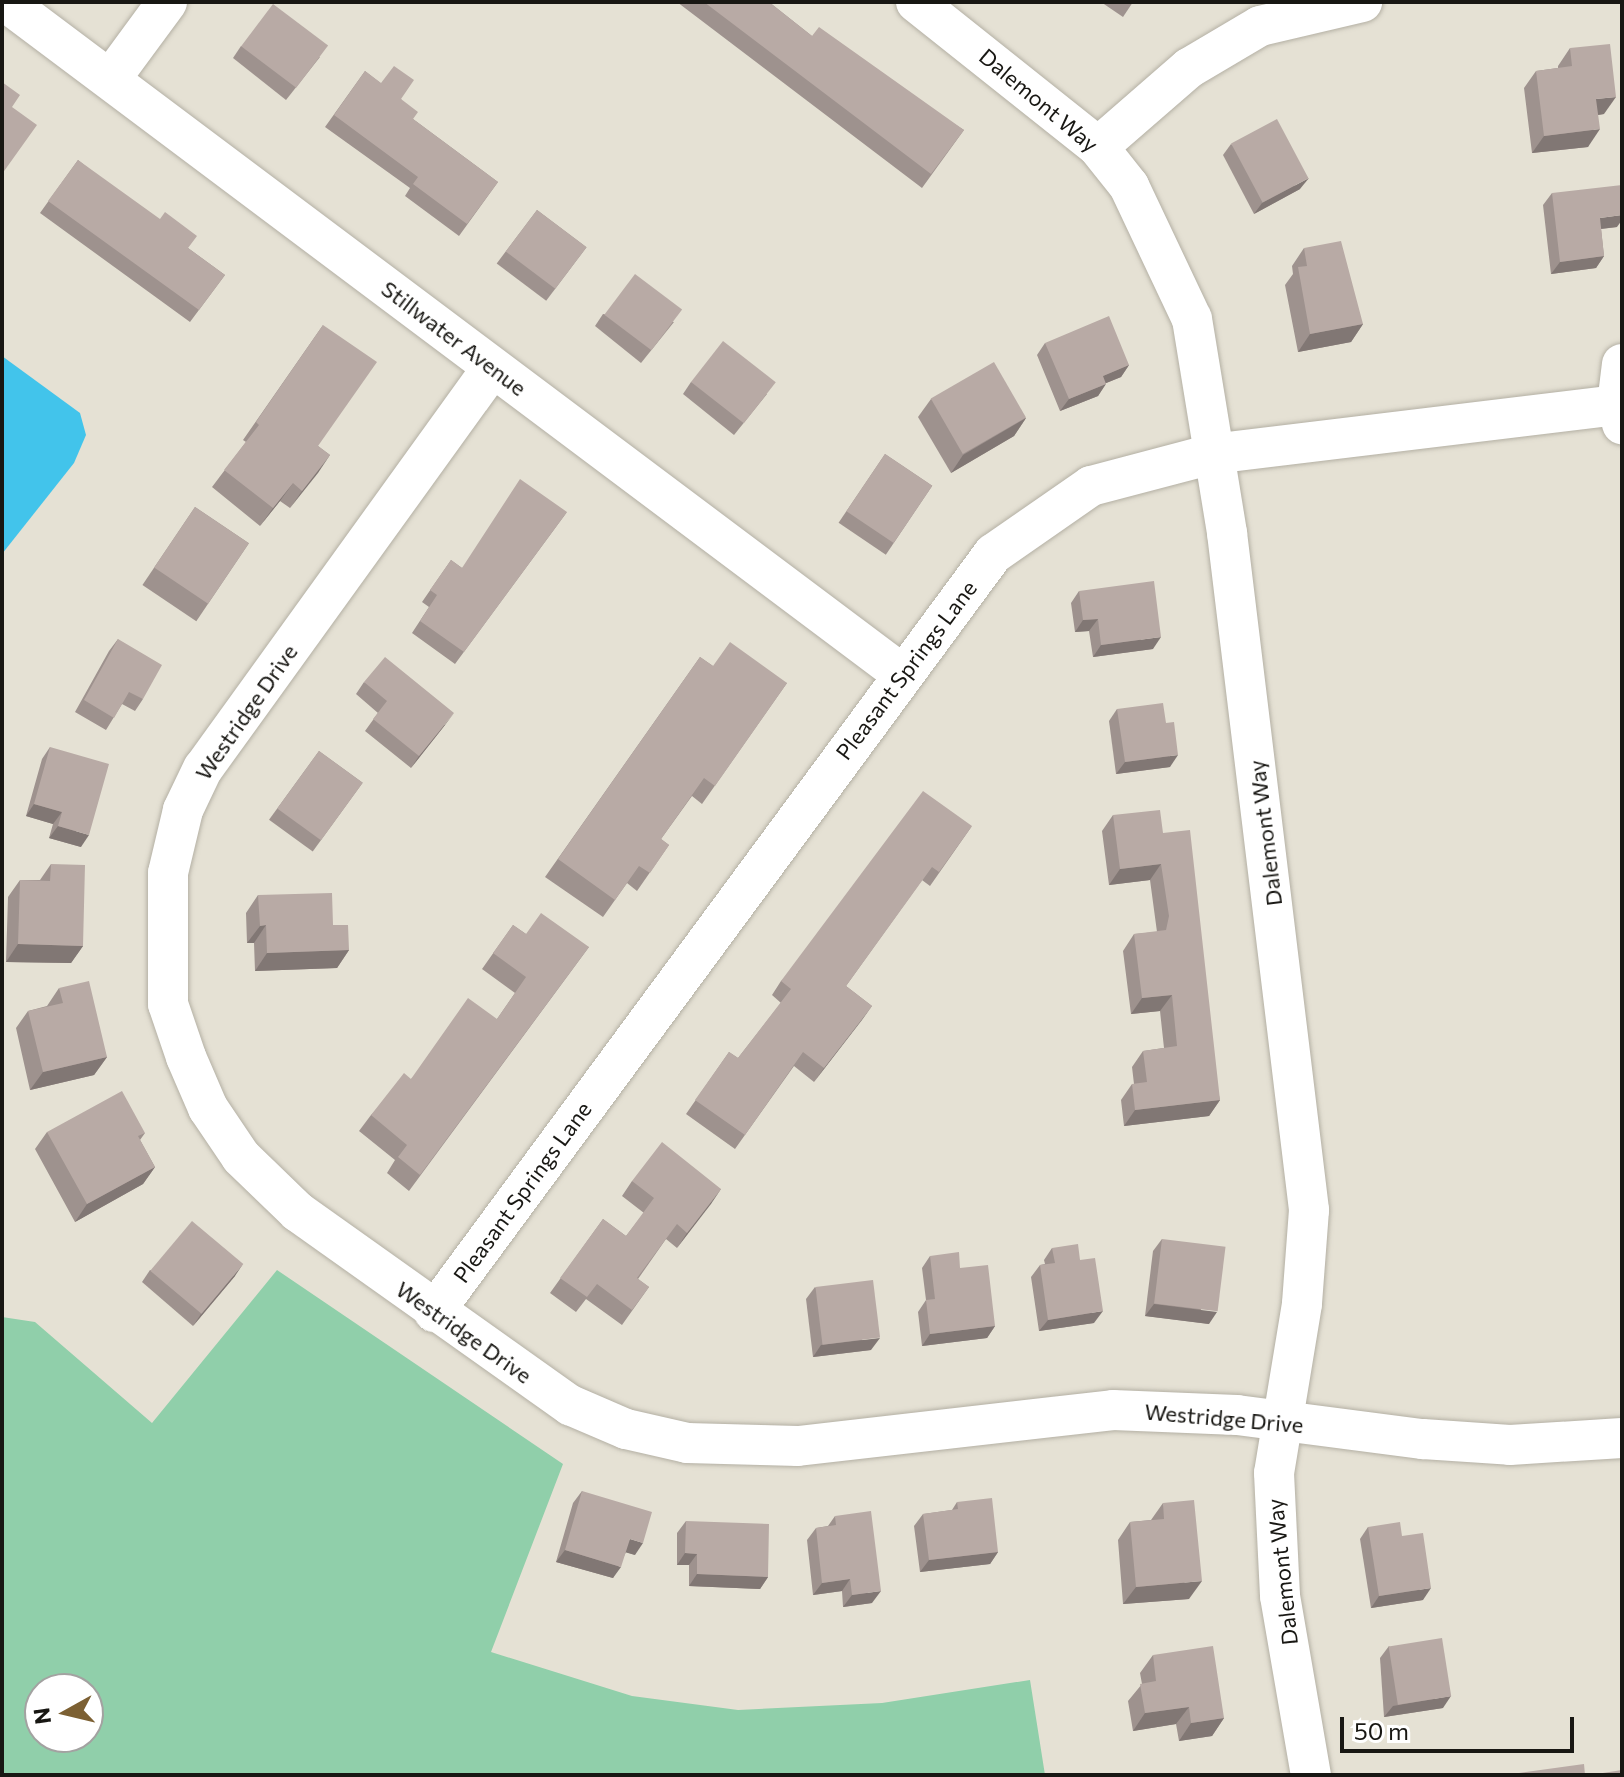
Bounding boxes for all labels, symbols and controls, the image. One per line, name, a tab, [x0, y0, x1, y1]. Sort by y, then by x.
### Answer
street label: Dalemont Way	[974, 43, 1104, 157]
street label: Stillwater Avenue	[376, 275, 532, 401]
street label: Pleasant Springs Lane	[830, 575, 982, 765]
street label: Westridge Drive	[190, 639, 302, 785]
street label: Dalemont Way	[1243, 758, 1287, 908]
street label: Pleasant Springs Lane	[447, 1096, 597, 1288]
street label: Westridge Drive	[391, 1276, 537, 1388]
street label: Westridge Drive	[1144, 1398, 1304, 1438]
street label: Dalemont Way	[1261, 1498, 1303, 1646]
north arrow	[24, 1673, 104, 1753]
scale bar	[1344, 1701, 1578, 1751]
text: N	[27, 1706, 56, 1726]
text: 50 m	[1354, 1716, 1409, 1745]

